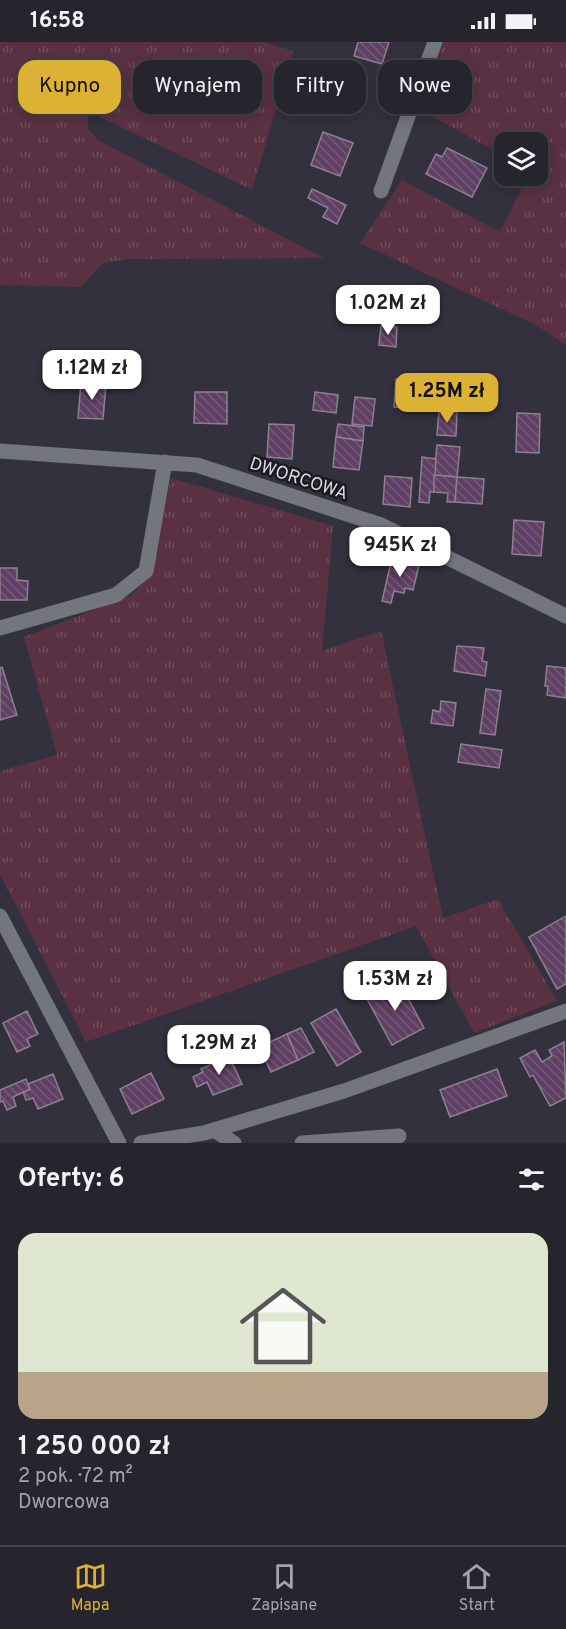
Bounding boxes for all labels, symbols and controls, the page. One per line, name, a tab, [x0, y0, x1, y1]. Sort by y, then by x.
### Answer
text: 16:58	[30, 8, 85, 35]
chip: Kupno	[18, 60, 121, 114]
chip: Wynajem	[133, 60, 262, 114]
chip: Filtry	[274, 60, 366, 114]
chip: Nowe	[378, 60, 472, 114]
map controls	[494, 132, 548, 186]
button: layers	[494, 132, 548, 186]
pin: 1.02M zł	[326, 285, 450, 336]
text: 1.02M zł	[350, 291, 426, 317]
pin: 1.12M zł	[30, 350, 154, 401]
text: 1.12M zł	[56, 356, 128, 382]
pin: 1.25M zł	[385, 373, 509, 424]
text: 1.25M zł	[409, 379, 485, 405]
street label: DWORCOWA	[246, 453, 351, 506]
pin: 945K zł	[345, 527, 455, 578]
text: 945K zł	[363, 533, 437, 559]
pin: 1.53M zł	[333, 961, 457, 1012]
text: 1.53M zł	[358, 967, 432, 993]
pin: 1.29M zł	[157, 1025, 281, 1076]
text: 1.29M zł	[181, 1031, 257, 1057]
text: Oferty: 6	[18, 1163, 124, 1196]
icon: filters	[515, 1163, 548, 1196]
icon: home	[229, 1272, 337, 1380]
text: 1 250 000 zł	[18, 1431, 170, 1464]
text: 2 pok. · 72 m²	[18, 1464, 133, 1490]
text: Dworcowa	[18, 1490, 110, 1516]
tab: Mapa	[71, 1560, 110, 1616]
tab: Zapisane	[251, 1560, 317, 1616]
tab: Start	[459, 1560, 495, 1616]

